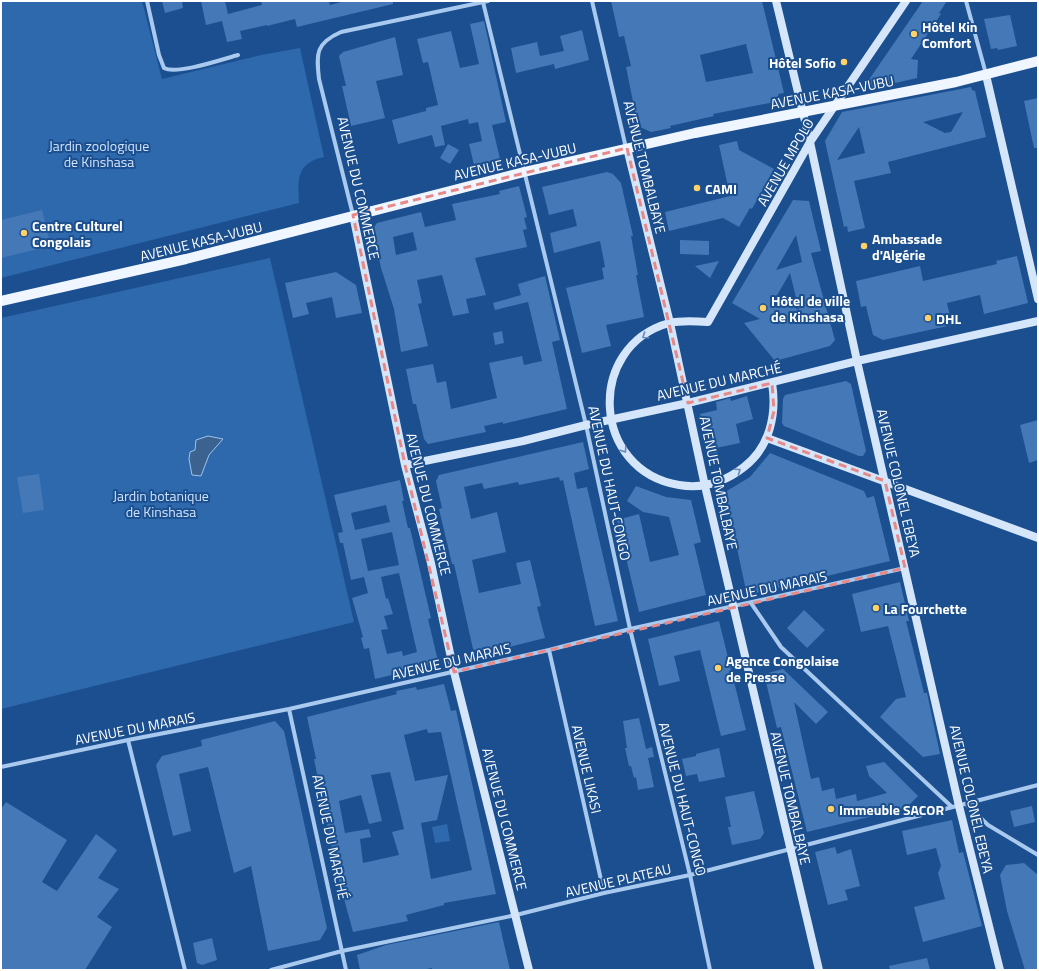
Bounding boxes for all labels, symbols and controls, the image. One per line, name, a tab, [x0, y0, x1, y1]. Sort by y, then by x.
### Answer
place label: Hôtel Kin Comfort	[922, 16, 978, 53]
marker: Hôtel Kin Comfort	[909, 29, 919, 39]
place label: Hôtel Sofio	[769, 52, 836, 73]
marker: Hôtel Sofio	[839, 57, 849, 67]
street label: AVENUE KASA-VUBU	[768, 70, 896, 114]
street label: AVENUE TOMBALBAYE	[618, 98, 672, 236]
street label: AVENUE DU COMMERCE	[332, 114, 386, 262]
street label: AVENUE MPOLO	[751, 114, 819, 210]
park label: Jardin zoologique de Kinshasa	[49, 135, 149, 172]
street label: AVENUE KASA-VUBU	[451, 137, 579, 185]
place label: CAMI	[705, 178, 737, 199]
marker: CAMI	[692, 183, 702, 193]
place label: Centre Culturel Congolais	[32, 215, 123, 252]
street label: AVENUE KASA-VUBU	[138, 216, 264, 266]
marker: Centre Culturel Congolais	[19, 228, 29, 238]
place label: Ambassade d'Algérie	[872, 228, 942, 265]
marker: Ambassade d'Algérie	[859, 241, 869, 251]
place label: Hôtel de ville de Kinshasa	[771, 290, 850, 327]
marker: Hôtel de ville de Kinshasa	[758, 303, 768, 313]
place label: DHL	[936, 308, 961, 329]
marker: DHL	[923, 313, 933, 323]
one-way arrow	[642, 331, 649, 338]
street label: AVENUE DU MARCHÉ	[654, 356, 784, 406]
street label: AVENUE DU HAUT-CONGO	[583, 404, 637, 562]
street label: AVENUE COLONEL EBEYA	[872, 407, 926, 560]
street label: AVENUE TOMBALBAYE	[695, 414, 743, 552]
street label: AVENUE DU COMMERCE	[401, 431, 457, 578]
one-way arrow	[619, 446, 626, 453]
one-way arrow	[734, 469, 741, 476]
park label: Jardin botanique de Kinshasa	[113, 485, 209, 522]
street label: AVENUE DU MARAIS	[705, 565, 829, 611]
place label: La Fourchette	[884, 598, 967, 619]
marker: La Fourchette	[871, 603, 881, 613]
street label: AVENUE DU MARAIS	[389, 637, 513, 685]
place label: Agence Congolaise de Presse	[726, 650, 839, 687]
marker: Agence Congolaise de Presse	[713, 663, 723, 673]
street label: AVENUE DU MARAIS	[73, 706, 197, 750]
street label: AVENUE DU HAUT-CONGO	[654, 720, 712, 878]
street label: AVENUE LIKASI	[567, 723, 607, 815]
street label: AVENUE COLONEL EBEYA	[945, 723, 999, 876]
street label: AVENUE TOMBALBAYE	[765, 729, 817, 867]
street label: AVENUE DU COMMERCE	[477, 746, 533, 893]
street label: AVENUE DU MARCHÉ	[307, 772, 355, 902]
place label: Immeuble SACOR	[839, 799, 944, 820]
marker: Immeuble SACOR	[826, 804, 836, 814]
street label: AVENUE PLATEAU	[563, 858, 673, 902]

